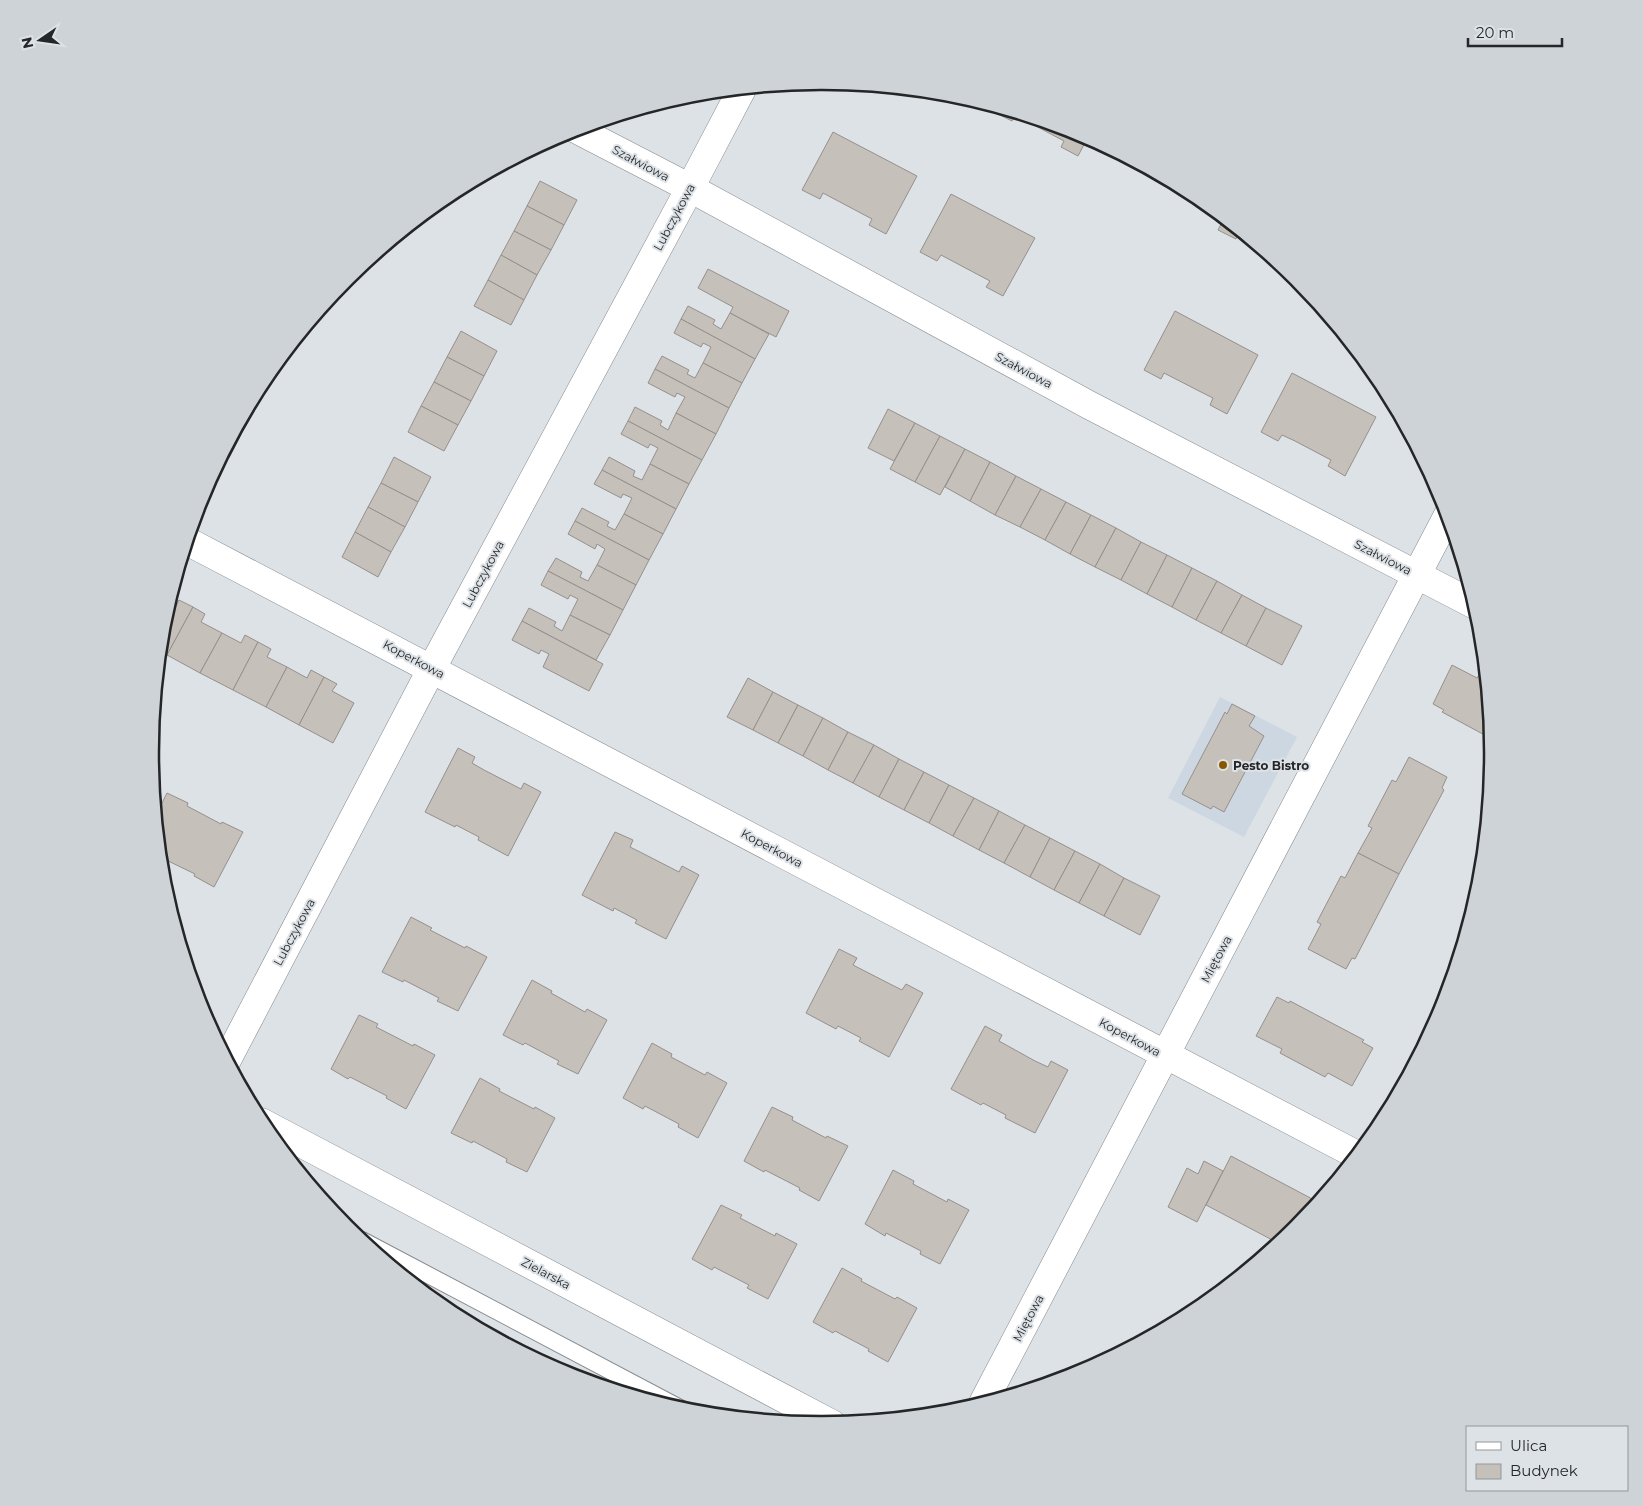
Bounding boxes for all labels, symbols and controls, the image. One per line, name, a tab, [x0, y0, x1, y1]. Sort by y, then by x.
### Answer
north arrow	[15, 15, 65, 65]
scale bar	[1468, 15, 1562, 47]
text: 20 m	[1476, 23, 1514, 42]
text: N	[17, 35, 37, 50]
street label: Szałwiowa	[610, 142, 672, 184]
street label: Lubczykowa	[650, 181, 698, 253]
street label: Szałwiowa	[993, 349, 1055, 391]
street label: Szałwiowa	[1352, 536, 1414, 578]
street label: Lubczykowa	[459, 538, 507, 610]
street label: Koperkowa	[381, 637, 447, 681]
place label: Pesto Bistro	[1233, 758, 1309, 773]
marker: Pesto Bistro	[1217, 759, 1229, 771]
street label: Koperkowa	[739, 826, 805, 870]
street label: Lubczykowa	[270, 896, 318, 968]
street label: Miętowa	[1197, 933, 1235, 985]
street label: Koperkowa	[1097, 1015, 1163, 1059]
street label: Zielarska	[519, 1254, 573, 1292]
street label: Miętowa	[1009, 1292, 1047, 1344]
legend	[1466, 1426, 1628, 1491]
text: Ulica	[1510, 1436, 1547, 1455]
text: Budynek	[1510, 1461, 1578, 1480]

